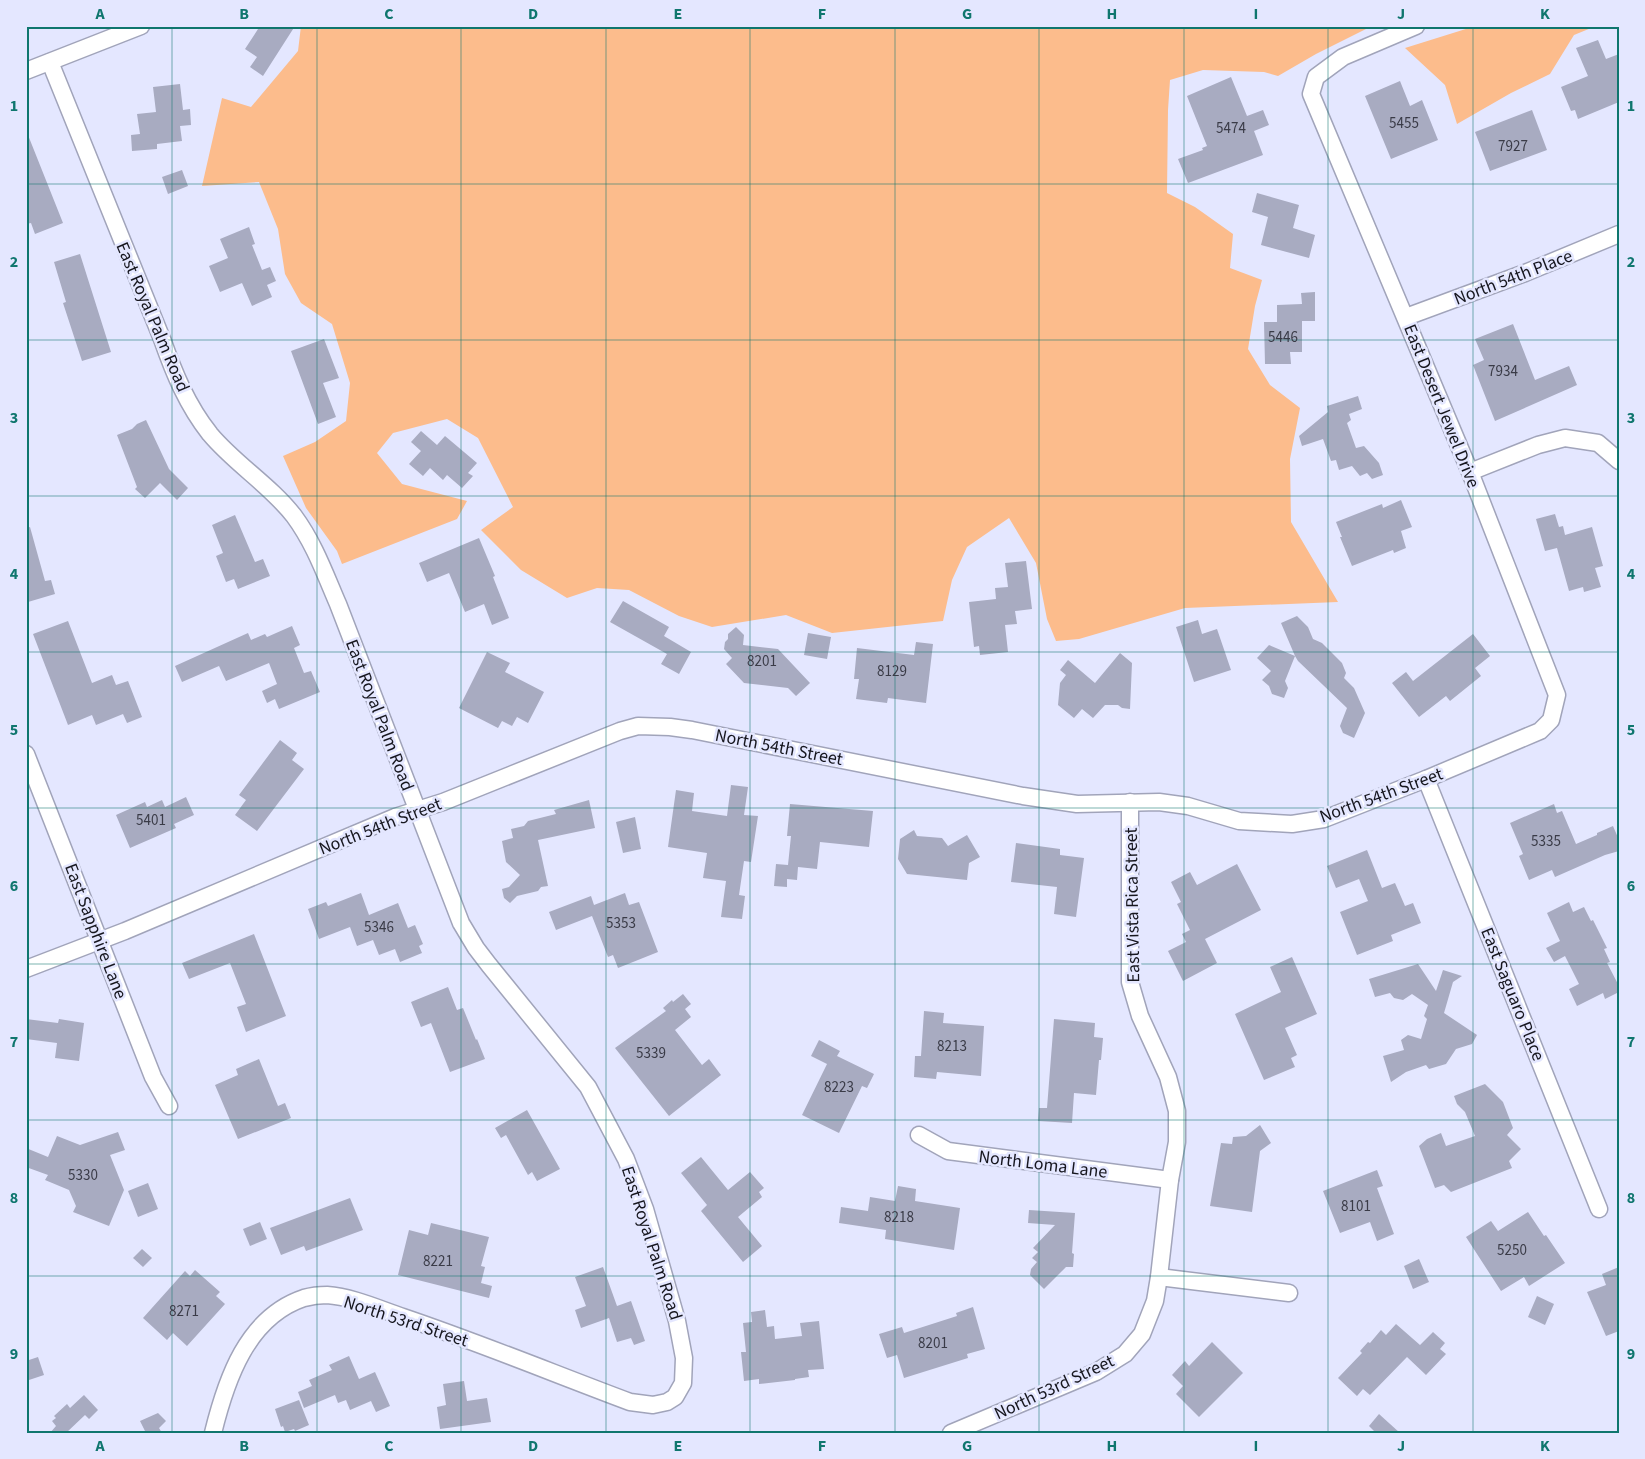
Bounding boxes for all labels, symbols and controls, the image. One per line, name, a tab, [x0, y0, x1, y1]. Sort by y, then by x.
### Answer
text: A	[94, 3, 105, 25]
text: B	[239, 3, 249, 25]
text: C	[384, 3, 394, 25]
text: D	[528, 3, 538, 25]
text: E	[674, 3, 682, 25]
text: F	[818, 3, 826, 25]
text: G	[962, 3, 972, 25]
text: H	[1107, 3, 1117, 25]
text: I	[1254, 3, 1258, 25]
text: J	[1397, 3, 1405, 25]
text: K	[1540, 3, 1550, 25]
text: 1	[10, 95, 18, 117]
text: 1	[1627, 95, 1635, 117]
house number: 5455	[1389, 113, 1419, 134]
house number: 5474	[1216, 118, 1246, 139]
house number: 7927	[1498, 136, 1528, 157]
street label: East Royal Palm Road	[110, 238, 195, 396]
street label: North 54th Place	[1450, 243, 1576, 312]
text: 2	[10, 251, 18, 273]
text: 2	[1627, 251, 1635, 273]
street label: East Desert Jewel Drive	[1397, 321, 1486, 492]
house number: 5446	[1268, 327, 1298, 348]
house number: 7934	[1488, 361, 1518, 382]
text: 3	[10, 407, 18, 429]
text: 3	[1627, 407, 1635, 429]
text: 4	[10, 563, 19, 585]
text: 4	[1627, 563, 1636, 585]
street label: East Royal Palm Road	[339, 636, 420, 795]
house number: 8201	[747, 651, 777, 672]
house number: 8129	[877, 661, 907, 682]
text: 5	[10, 719, 18, 741]
text: 5	[1627, 719, 1635, 741]
street label: North 54th Street	[713, 723, 845, 772]
street label: North 54th Street	[1316, 762, 1446, 829]
street label: North 54th Street	[315, 792, 445, 861]
house number: 5401	[136, 810, 166, 831]
street label: East Vista Rica Street	[1119, 827, 1146, 983]
house number: 5335	[1531, 831, 1561, 852]
street label: East Sapphire Lane	[58, 860, 133, 1003]
text: 6	[10, 875, 18, 897]
text: 6	[1627, 875, 1635, 897]
house number: 5353	[606, 913, 636, 934]
house number: 5346	[364, 917, 394, 938]
street label: East Saguaro Place	[1474, 924, 1551, 1065]
text: 7	[10, 1031, 18, 1053]
text: 7	[1627, 1031, 1635, 1053]
house number: 8213	[937, 1036, 967, 1057]
house number: 5339	[636, 1043, 666, 1064]
house number: 8223	[824, 1077, 854, 1098]
street label: North Loma Lane	[977, 1144, 1109, 1185]
street label: East Royal Palm Road	[615, 1163, 688, 1323]
house number: 5330	[68, 1165, 98, 1186]
text: 8	[10, 1187, 18, 1209]
text: 8	[1627, 1187, 1635, 1209]
house number: 8101	[1341, 1196, 1371, 1217]
house number: 8218	[884, 1207, 914, 1228]
house number: 5250	[1497, 1240, 1527, 1261]
house number: 8221	[423, 1251, 453, 1272]
street label: North 53rd Street	[340, 1290, 471, 1353]
house number: 8271	[169, 1301, 199, 1322]
house number: 8201	[918, 1333, 948, 1354]
text: 9	[10, 1343, 18, 1365]
text: 9	[1627, 1343, 1635, 1365]
street label: North 53rd Street	[990, 1349, 1118, 1426]
text: A	[94, 1435, 105, 1457]
text: B	[239, 1435, 249, 1457]
text: C	[384, 1435, 394, 1457]
text: D	[528, 1435, 538, 1457]
text: E	[674, 1435, 682, 1457]
text: F	[818, 1435, 826, 1457]
text: G	[962, 1435, 972, 1457]
text: H	[1107, 1435, 1117, 1457]
text: I	[1254, 1435, 1258, 1457]
text: J	[1397, 1435, 1405, 1457]
text: K	[1540, 1435, 1550, 1457]

